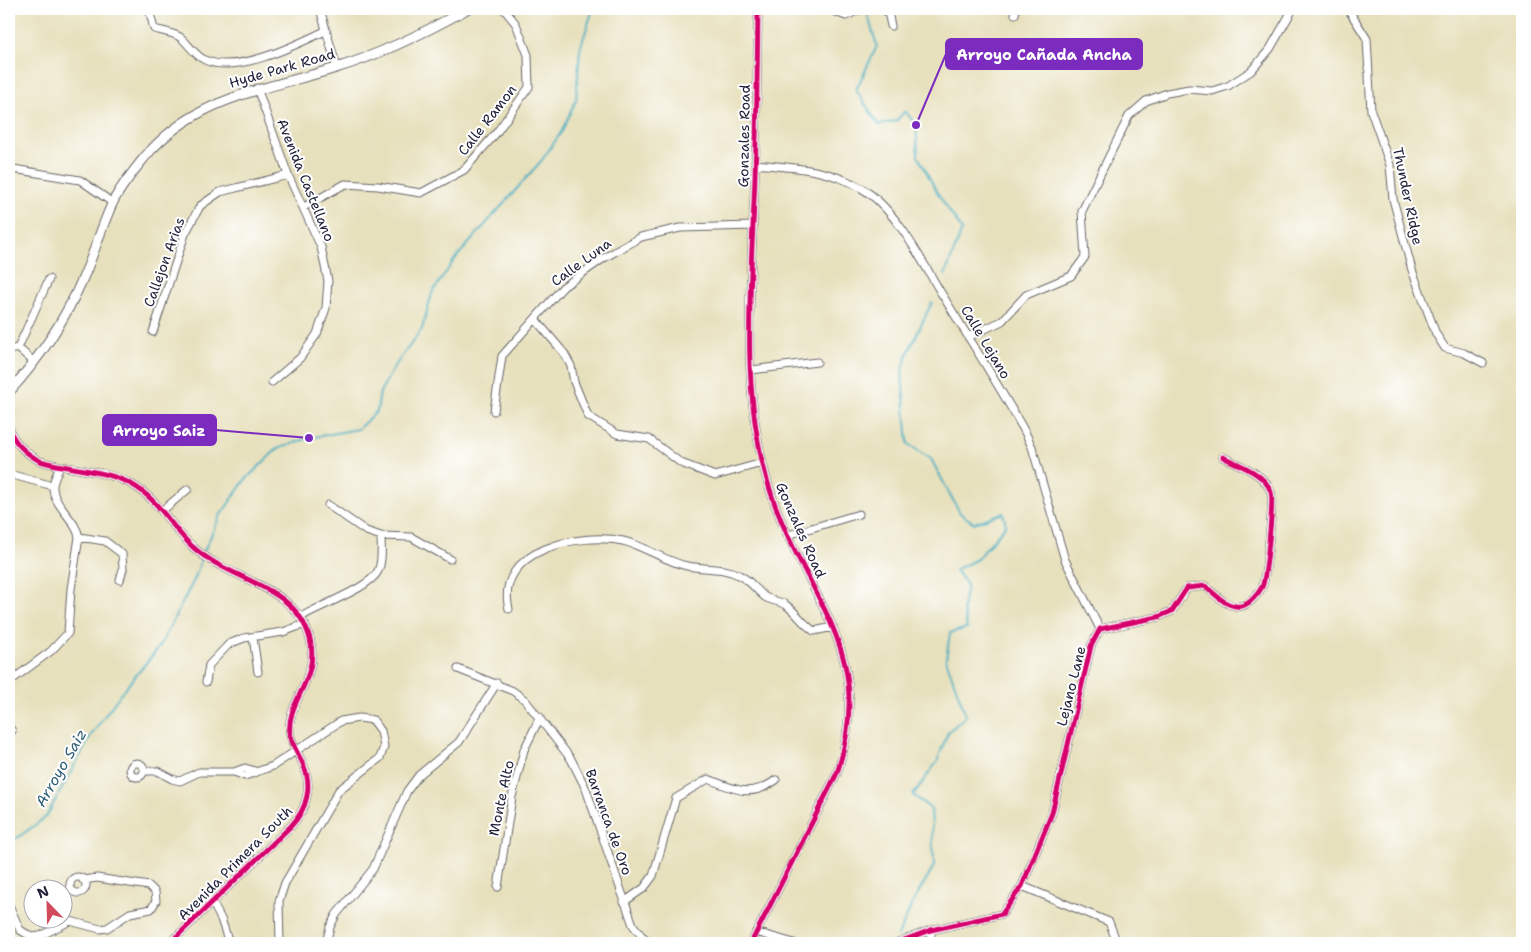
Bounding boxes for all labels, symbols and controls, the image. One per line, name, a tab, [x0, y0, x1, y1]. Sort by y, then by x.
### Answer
callout: Arroyo Cañada Ancha	[946, 39, 1142, 69]
street label: Hyde Park Road	[227, 44, 337, 92]
text: Arroyo Cañada Ancha	[956, 45, 1132, 65]
street label: Calle Ramon	[454, 81, 521, 159]
street label: Gonzales Road	[734, 84, 754, 188]
street label: Avenida Castellano	[273, 116, 339, 244]
street label: Thunder Ridge	[1389, 145, 1427, 247]
street label: Callejon Arias	[139, 215, 189, 309]
street label: Calle Luna	[547, 234, 615, 290]
street label: Calle Lejano	[957, 302, 1015, 382]
callout: Arroyo Saiz	[103, 415, 216, 445]
text: Arroyo Saiz	[112, 421, 206, 441]
street label: Gonzales Road	[772, 479, 830, 581]
street label: Lejano Lane	[1052, 644, 1090, 728]
water label: Arroyo Saiz	[31, 726, 91, 810]
street label: Monte Alto	[484, 758, 518, 838]
street label: Barranca de Oro	[581, 766, 637, 878]
street label: Avenida Primera South	[174, 802, 296, 924]
north arrow	[22, 880, 72, 930]
text: N	[34, 882, 52, 902]

